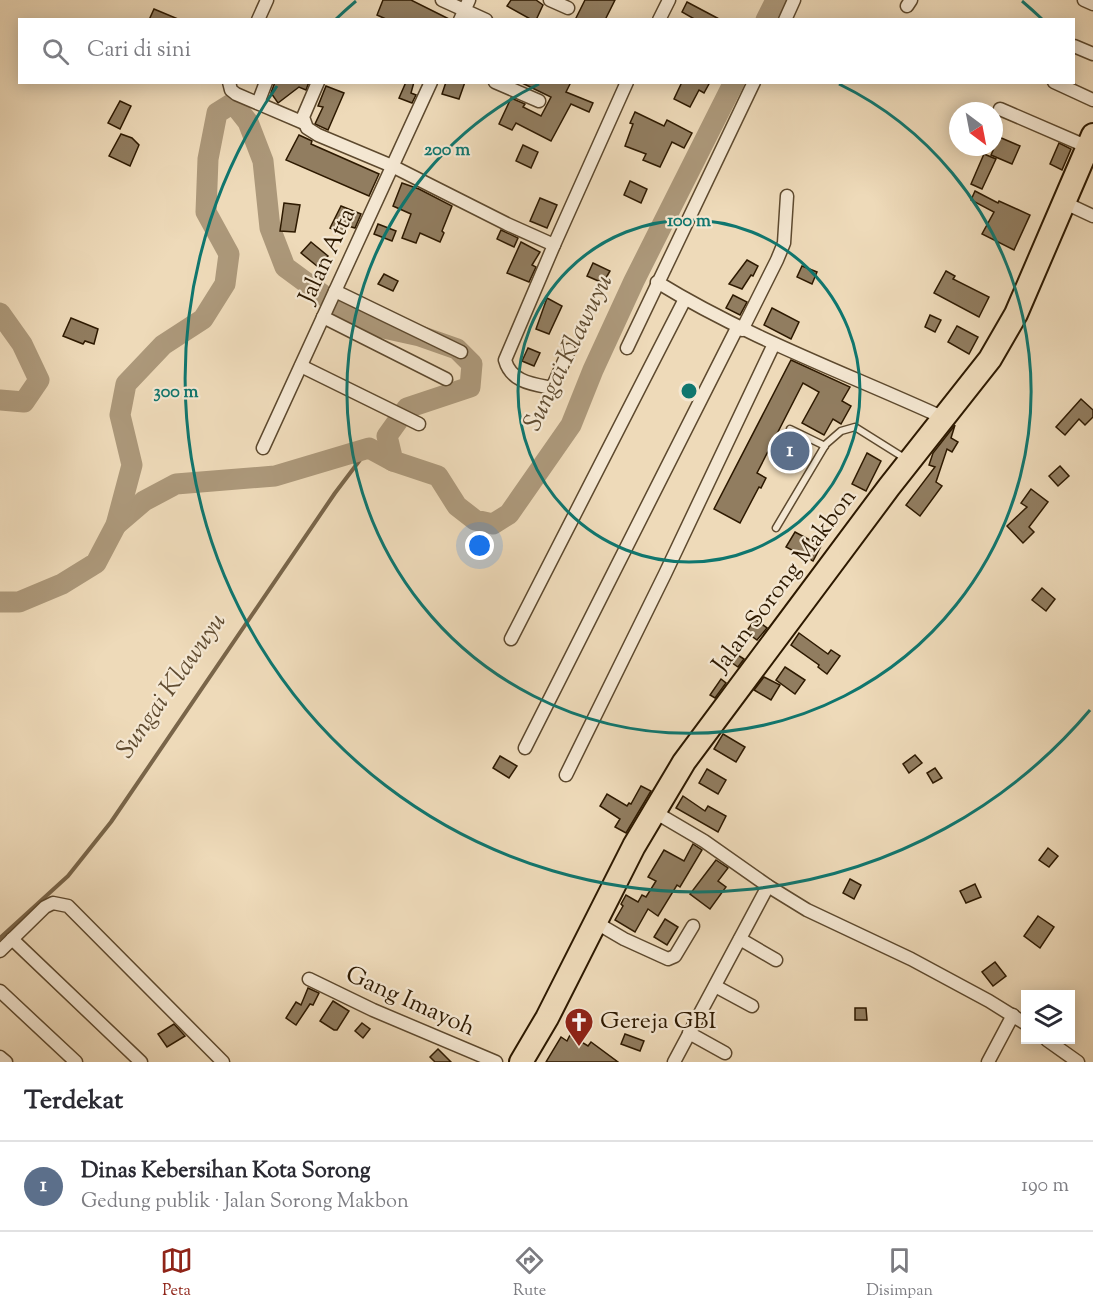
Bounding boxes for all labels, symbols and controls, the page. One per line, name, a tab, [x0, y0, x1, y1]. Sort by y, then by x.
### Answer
search box	[18, 18, 1075, 84]
icon: search	[39, 35, 72, 68]
text: Cari di sini	[87, 35, 191, 67]
north arrow	[949, 102, 1003, 156]
text: 200 m	[424, 138, 470, 164]
street label: Jalan Atta	[290, 203, 365, 311]
text: 100 m	[667, 209, 711, 235]
water label: Sungai Klawuyu	[515, 268, 623, 438]
text: 300 m	[154, 380, 199, 406]
centre of rings	[679, 381, 699, 401]
pin: 1	[770, 428, 810, 474]
street label: Jalan Sorong Makbon	[703, 482, 865, 681]
your location	[465, 531, 494, 560]
water label: Sungai Klawuyu	[108, 605, 236, 766]
street label: Gang Imayoh	[340, 958, 480, 1046]
map controls	[1021, 990, 1075, 1044]
button: layers	[1021, 990, 1075, 1044]
place label: Gereja GBI	[600, 1005, 716, 1039]
church icon: Gereja GBI	[563, 1006, 595, 1048]
text: Terdekat	[24, 1083, 123, 1120]
text: Dinas Kebersihan Kota Sorong	[81, 1156, 371, 1188]
text: 1	[40, 1172, 47, 1201]
text: 190 m	[1021, 1172, 1069, 1201]
text: Gedung publik · Jalan Sorong Makbon	[81, 1188, 409, 1217]
tab: Peta	[160, 1244, 193, 1303]
tab: Rute	[513, 1244, 546, 1303]
tab: Disimpan	[866, 1244, 933, 1303]

